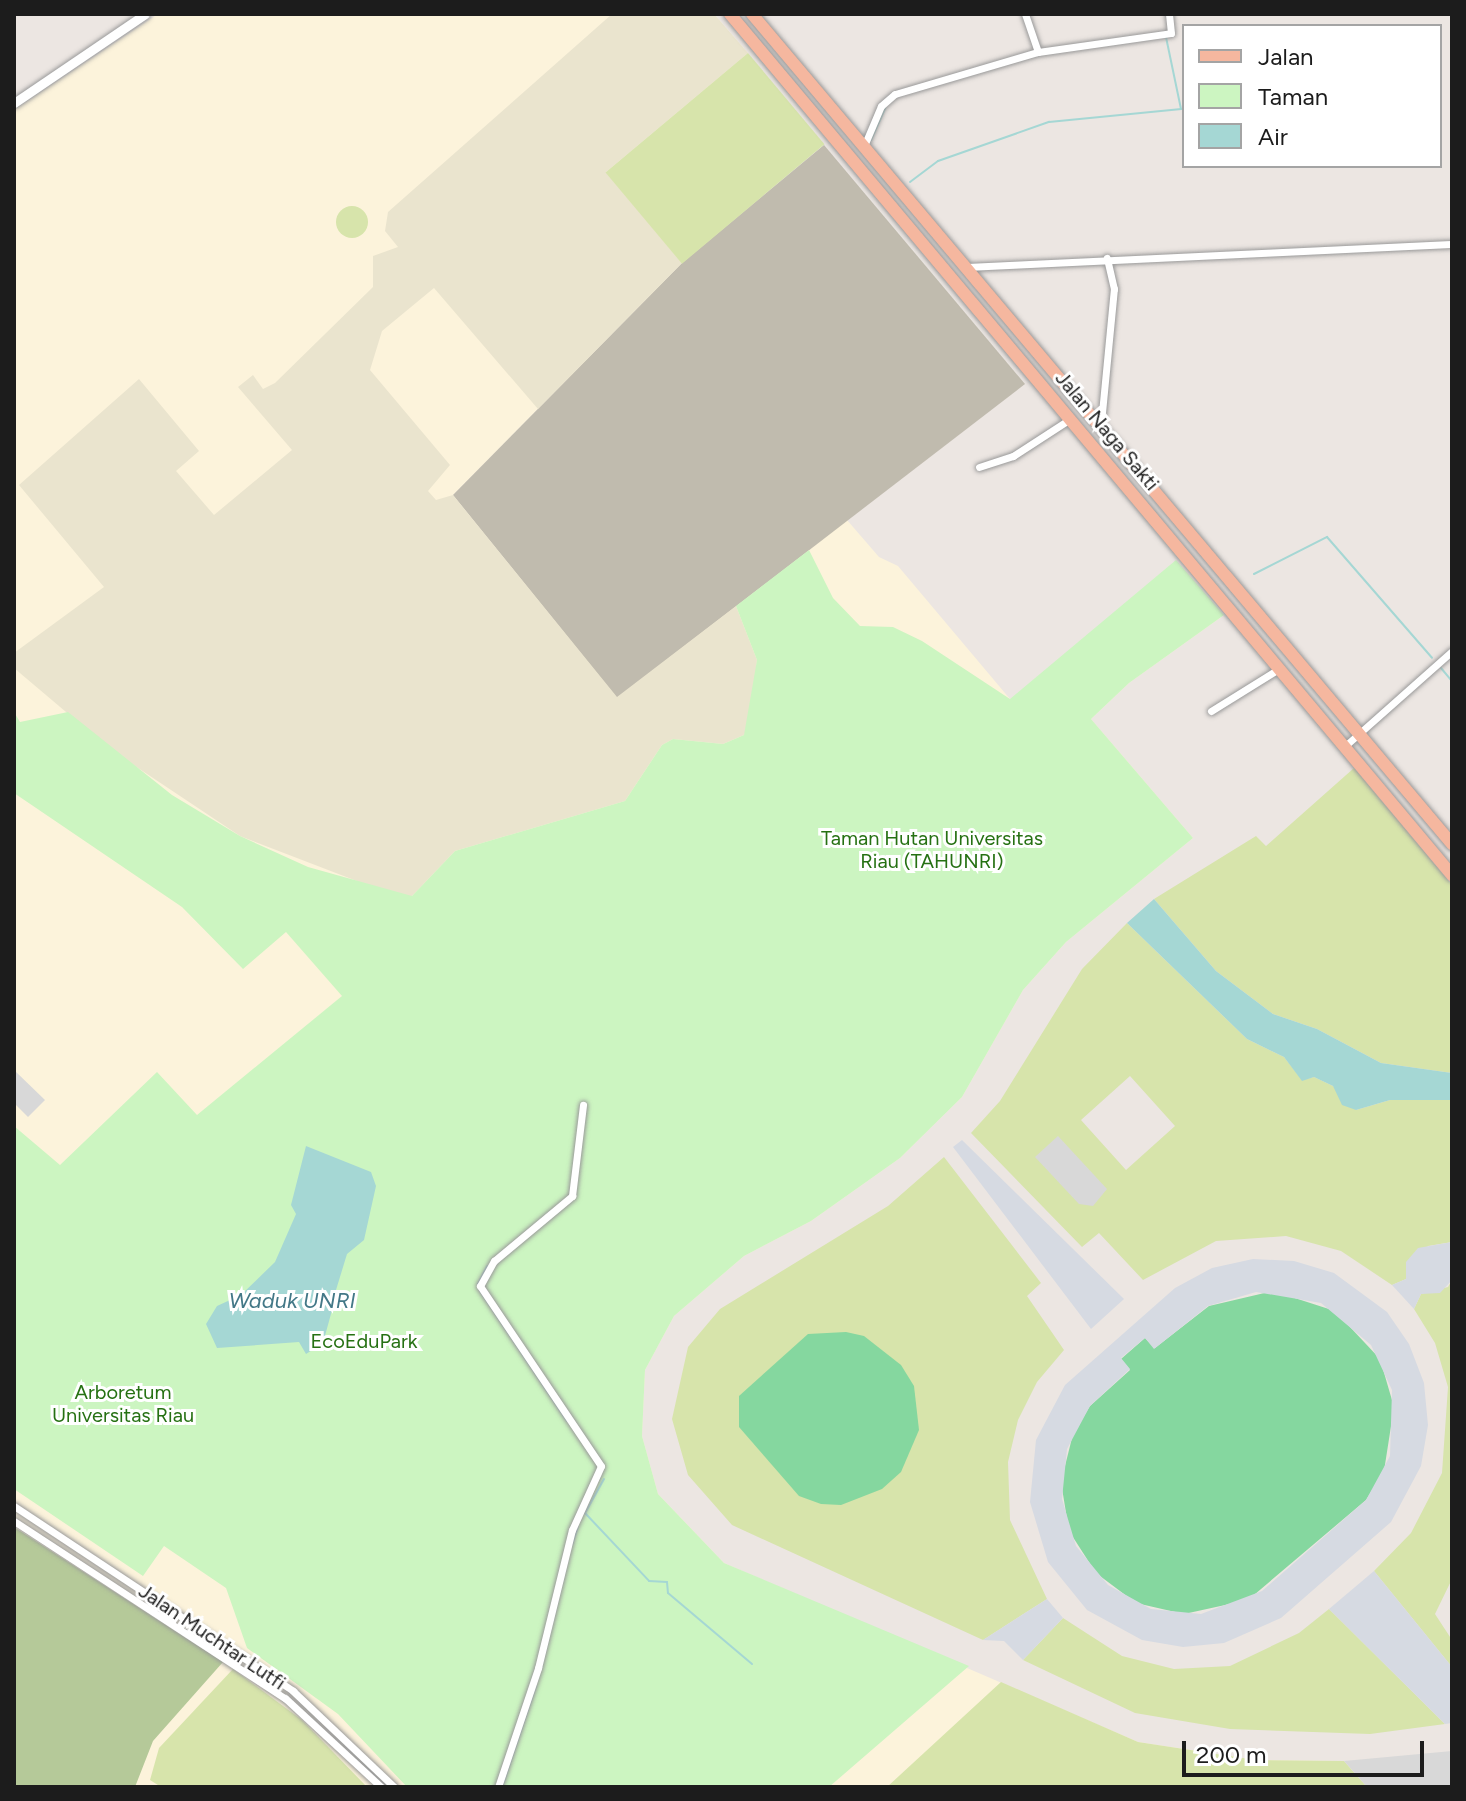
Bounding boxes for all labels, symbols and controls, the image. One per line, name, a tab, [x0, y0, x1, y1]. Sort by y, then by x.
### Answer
legend	[1182, 24, 1442, 168]
text: Jalan	[1258, 42, 1314, 71]
text: Taman	[1258, 82, 1328, 111]
text: Air	[1258, 122, 1288, 151]
street label: Jalan Naga Sakti	[1050, 367, 1164, 495]
park label: Taman Hutan Universitas Riau (TAHUNRI)	[821, 826, 1043, 873]
water label: Waduk UNRI	[229, 1288, 355, 1314]
park label: EcoEduPark	[310, 1329, 418, 1353]
park label: Arboretum Universitas Riau	[52, 1381, 194, 1428]
street label: Jalan Muchtar Lutfi	[134, 1579, 290, 1695]
scale bar	[1186, 1725, 1428, 1775]
text: 200 m	[1196, 1740, 1267, 1769]

